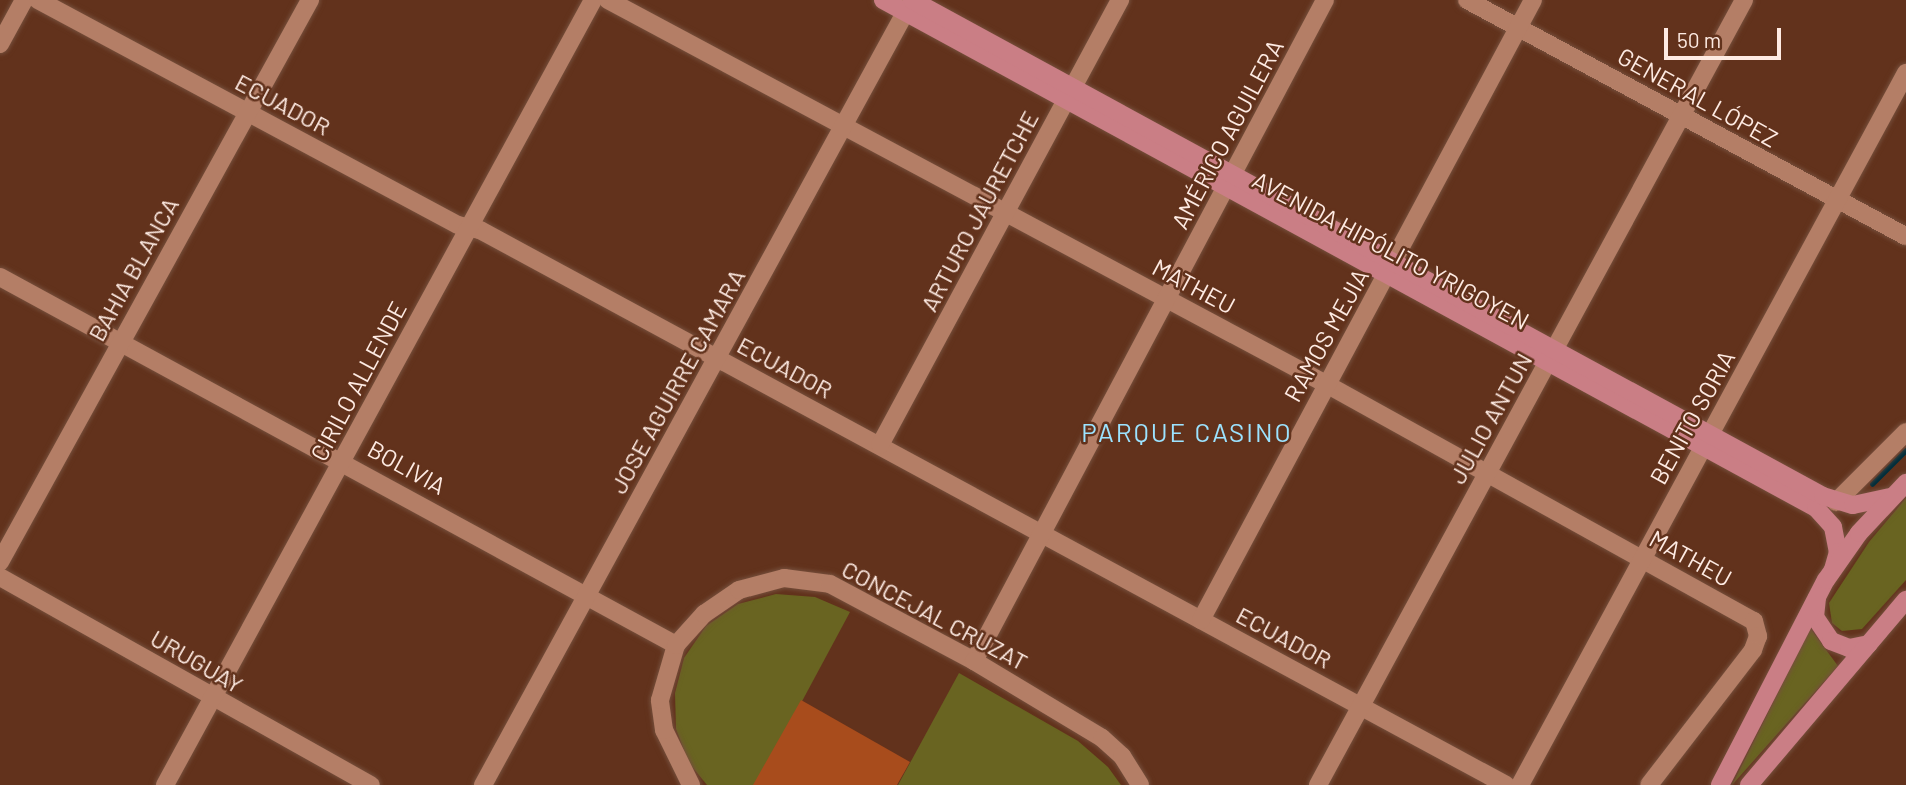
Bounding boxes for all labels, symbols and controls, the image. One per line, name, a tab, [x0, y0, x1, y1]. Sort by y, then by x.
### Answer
scale bar	[1668, 14, 1785, 58]
text: 50 m	[1677, 27, 1721, 52]
street label: AMÉRICO AGUILERA	[1165, 34, 1289, 234]
street label: GENERAL LÓPEZ	[1613, 41, 1783, 153]
street label: ECUADOR	[231, 67, 335, 141]
street label: ARTURO JAURETCHE	[914, 106, 1044, 316]
street label: AVENIDA HIPÓLITO YRIGOYEN	[1248, 165, 1534, 335]
street label: BAHIA BLANCA	[82, 192, 184, 346]
street label: MATHEU	[1148, 252, 1240, 320]
street label: JOSE AGUIRRE CAMARA	[603, 264, 751, 498]
street label: RAMOS MEJIA	[1278, 264, 1374, 406]
street label: CIRILO ALLENDE	[304, 296, 412, 466]
street label: ECUADOR	[733, 330, 837, 404]
street label: BENITO SORIA	[1643, 345, 1741, 489]
street label: JULIO ANTUN	[1442, 348, 1538, 488]
district label: PARQUE CASINO	[1083, 416, 1291, 448]
street label: BOLIVIA	[363, 434, 451, 500]
street label: MATHEU	[1645, 524, 1737, 592]
street label: CONCEJAL CRUZAT	[837, 554, 1033, 676]
street label: ECUADOR	[1232, 600, 1336, 674]
street label: URUGUAY	[146, 623, 248, 699]

